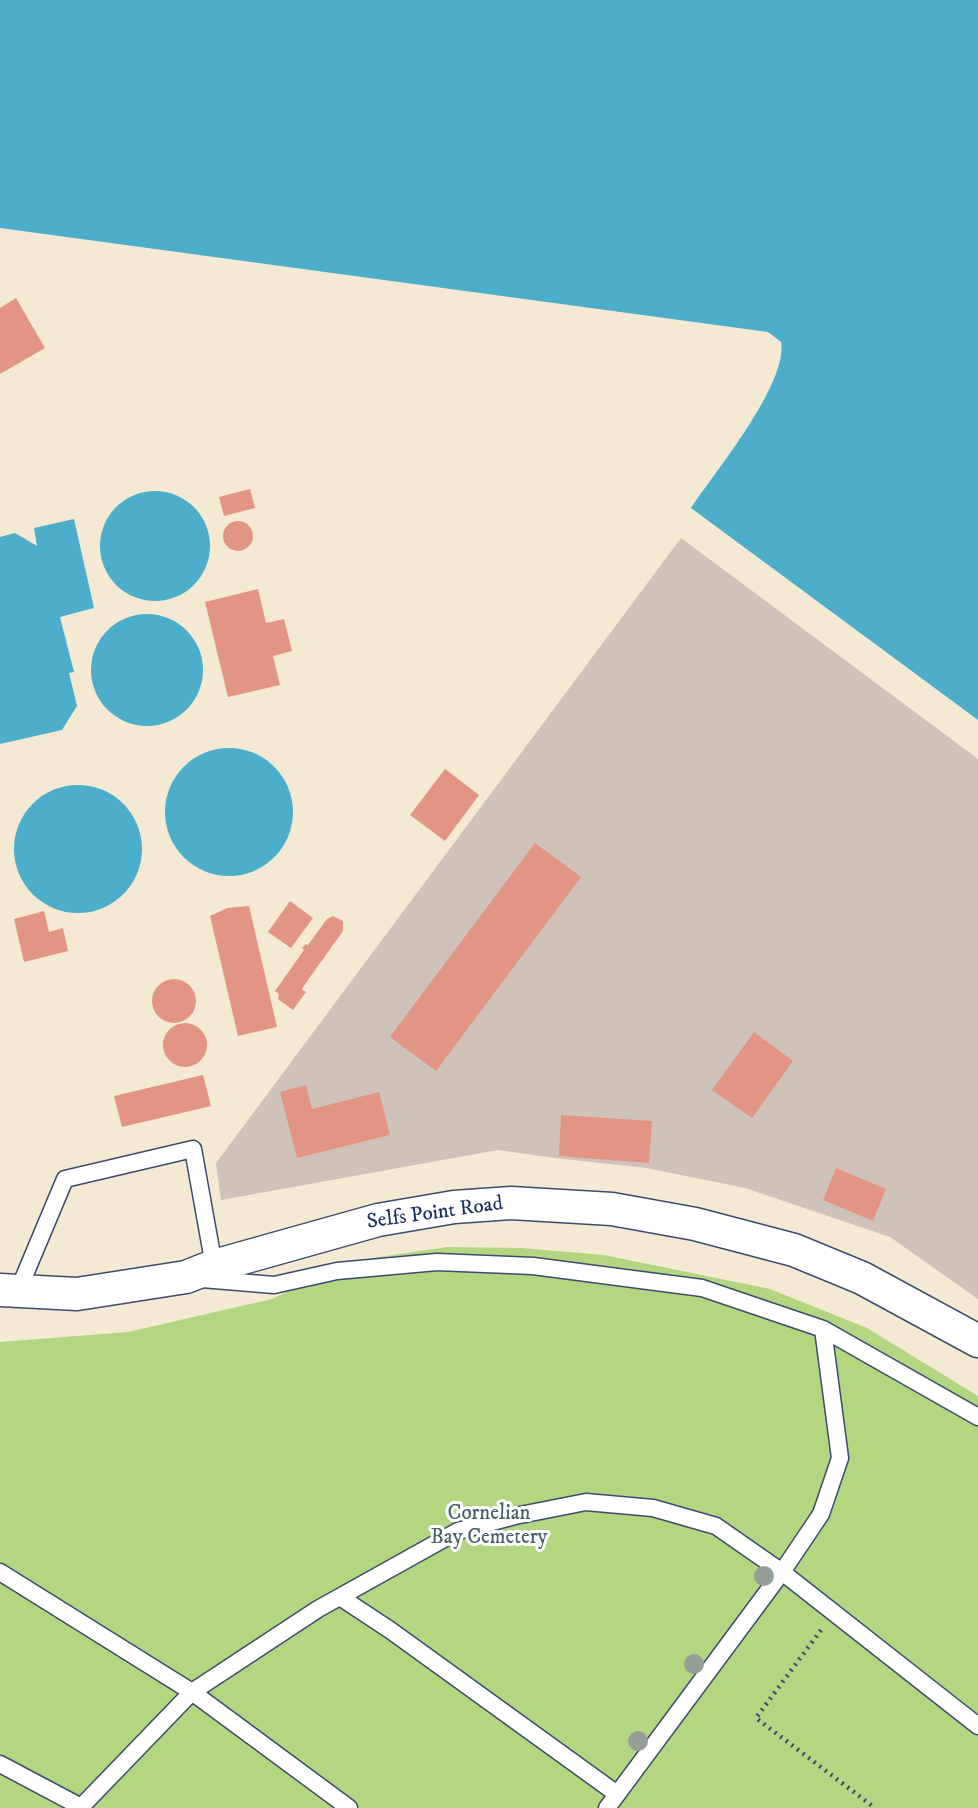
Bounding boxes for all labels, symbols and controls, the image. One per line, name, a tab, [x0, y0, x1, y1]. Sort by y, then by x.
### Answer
street label: Selfs Point Road	[365, 1192, 505, 1236]
park label: Cornelian Bay Cemetery	[431, 1502, 547, 1552]

